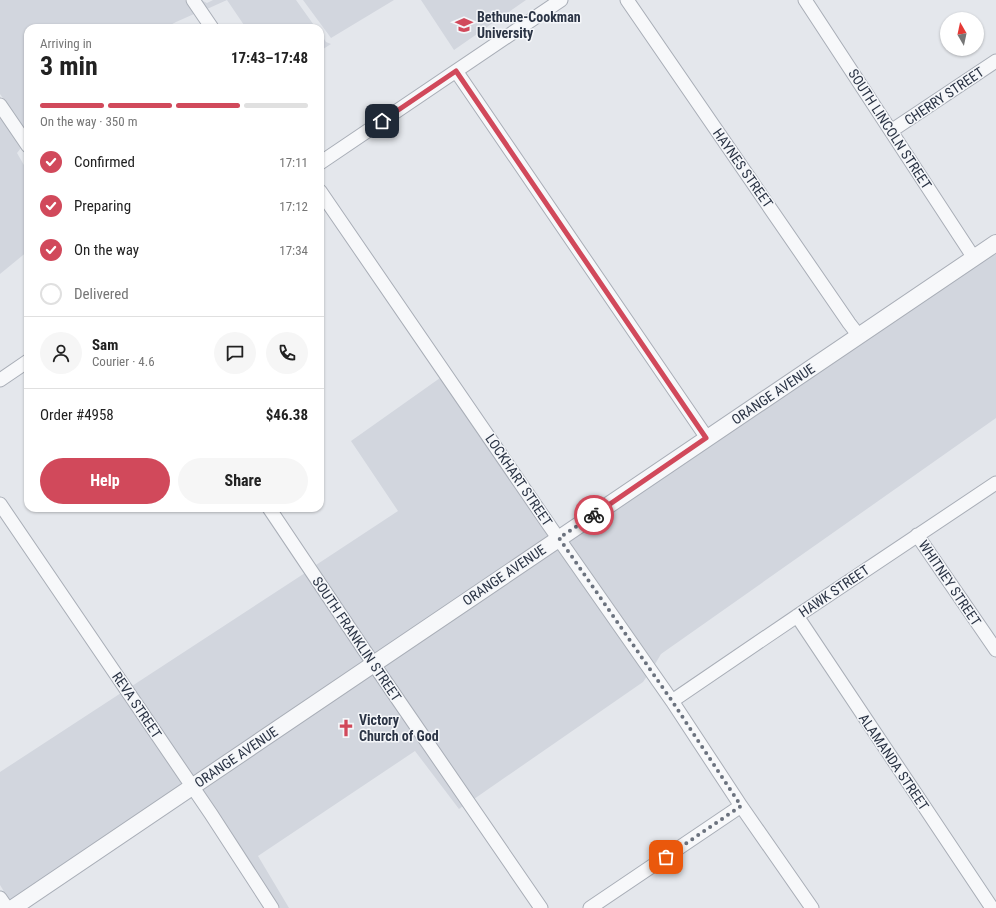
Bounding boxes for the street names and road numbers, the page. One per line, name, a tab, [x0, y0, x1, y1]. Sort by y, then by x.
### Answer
street label: CHERRY STREET	[901, 64, 987, 128]
street label: SOUTH LINCOLN STREET	[845, 66, 935, 192]
street label: HAYNES STREET	[710, 125, 776, 211]
street label: ORANGE AVENUE	[728, 360, 818, 428]
street label: LOCKHART STREET	[482, 431, 556, 529]
street label: WHITNEY STREET	[916, 537, 984, 629]
street label: ORANGE AVENUE	[459, 541, 549, 609]
street label: HAWK STREET	[796, 562, 872, 620]
street label: SOUTH FRANKLIN STREET	[309, 574, 405, 704]
street label: REVA STREET	[109, 669, 165, 741]
street label: ALAMANDA STREET	[856, 711, 932, 813]
street label: ORANGE AVENUE	[191, 723, 281, 791]

